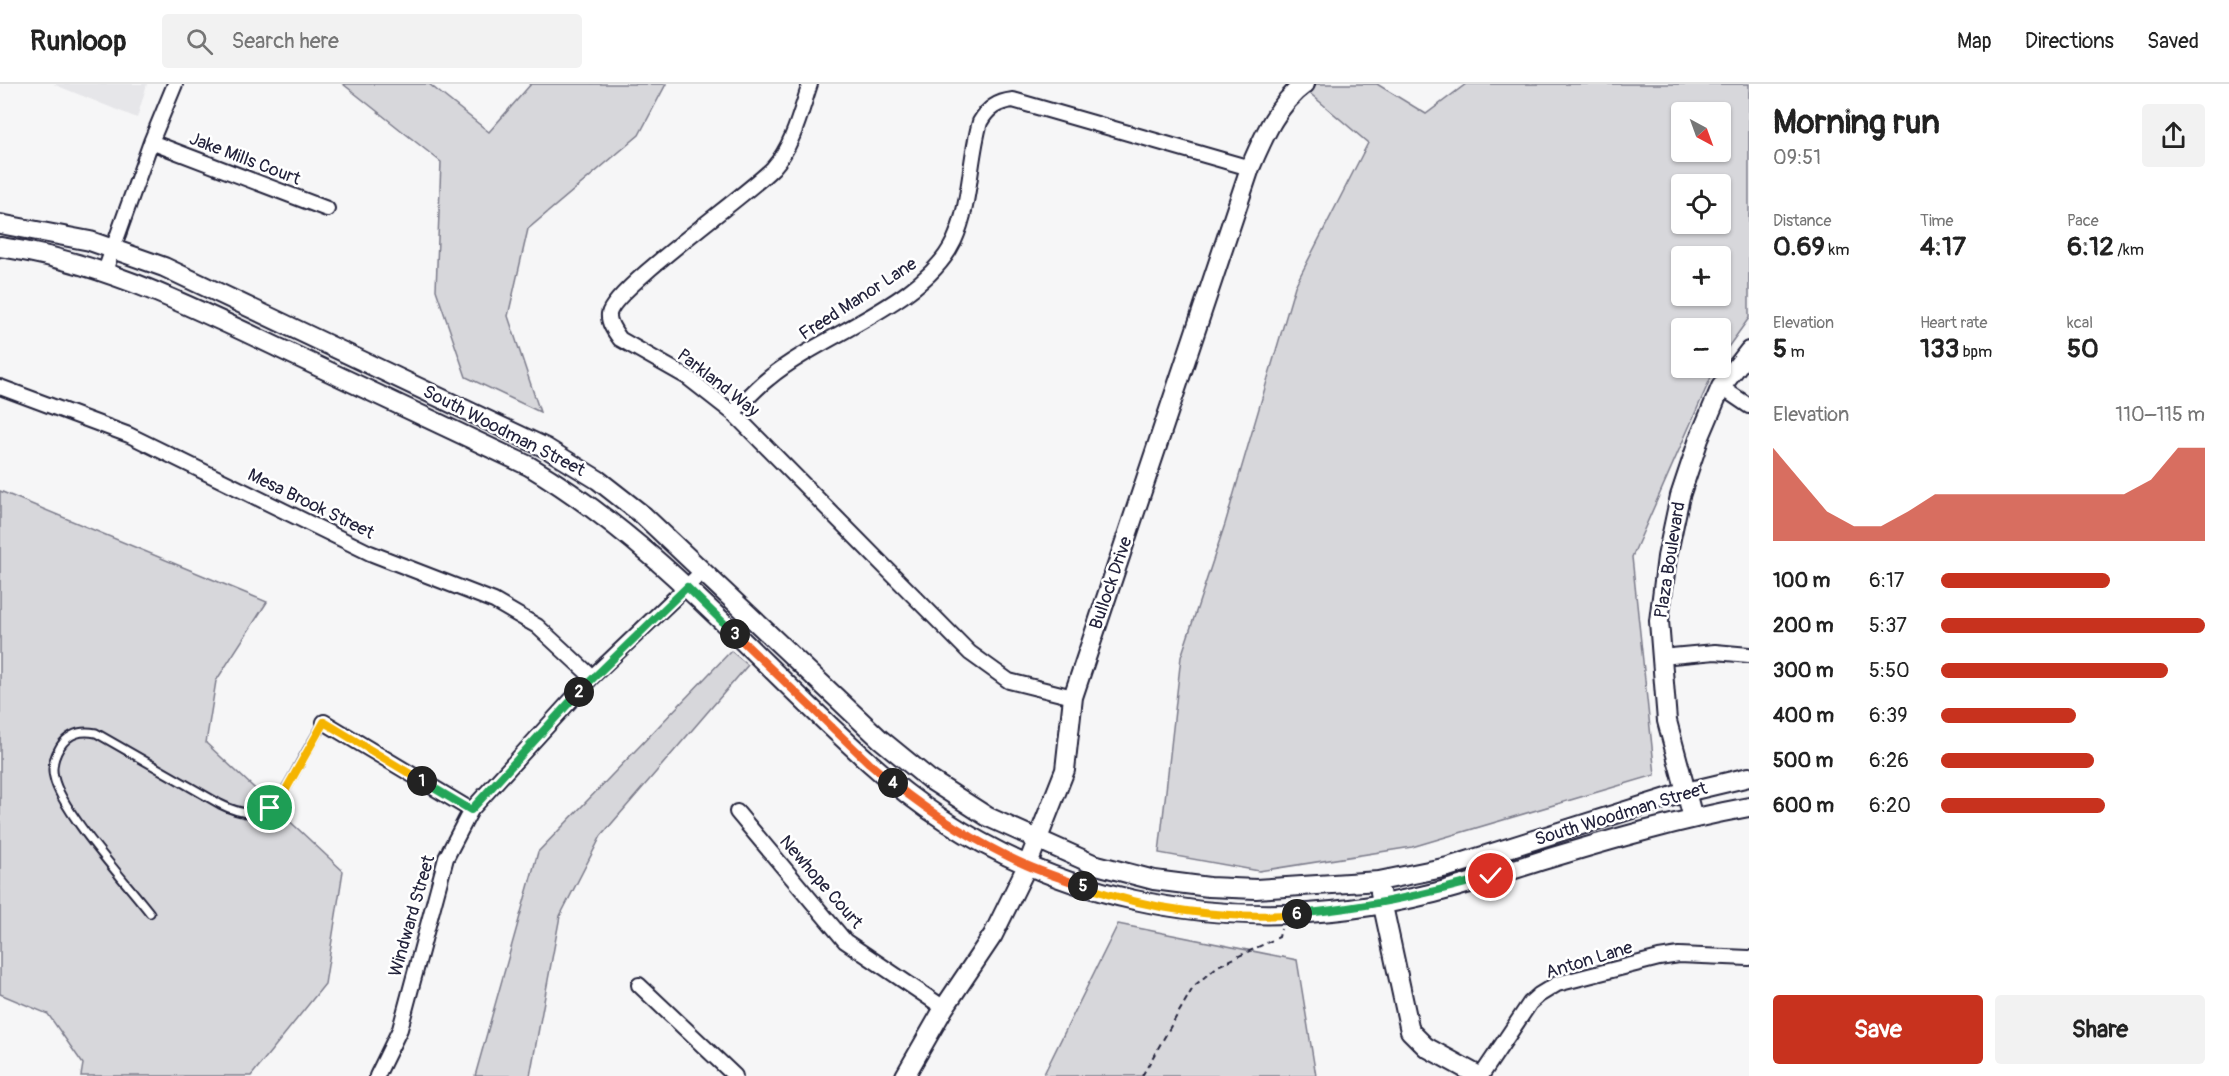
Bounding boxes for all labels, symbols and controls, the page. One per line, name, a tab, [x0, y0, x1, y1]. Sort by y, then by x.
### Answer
search box	[162, 14, 582, 68]
text: Runloop	[30, 24, 126, 59]
icon: search	[183, 25, 216, 58]
text: Search here	[231, 27, 339, 55]
text: Map	[1957, 28, 1992, 55]
text: Directions	[2025, 28, 2114, 55]
text: Saved	[2147, 28, 2199, 55]
north arrow	[1671, 102, 1731, 162]
map controls	[1671, 102, 1731, 378]
text: Morning run	[1773, 102, 1940, 143]
button: share	[2142, 104, 2205, 167]
street label: Jake Mills Court	[186, 127, 305, 191]
text: 09:51	[1773, 145, 1821, 170]
button: locate	[1671, 174, 1731, 234]
text: Distance	[1773, 211, 1832, 231]
text: Time	[1920, 211, 1953, 231]
text: Pace	[2067, 211, 2099, 231]
text: 0.69	[1773, 231, 1825, 263]
text: 4:17	[1920, 231, 1966, 263]
text: 6:12	[2067, 231, 2114, 263]
text: km	[1825, 240, 1849, 260]
text: /km	[2114, 240, 2144, 260]
button: +	[1671, 246, 1731, 306]
street label: Freed Manor Lane	[795, 252, 921, 346]
text: Elevation	[1773, 313, 1834, 333]
text: Heart rate	[1920, 313, 1987, 333]
text: kcal	[2067, 313, 2093, 333]
button: −	[1671, 318, 1731, 378]
text: 5	[1773, 333, 1787, 365]
text: 133	[1920, 333, 1959, 365]
text: 50	[2067, 333, 2099, 365]
text: m	[1787, 342, 1805, 362]
text: bpm	[1959, 342, 1992, 362]
street label: Parkland Way	[672, 344, 764, 422]
street label: South Woodman Street	[419, 380, 590, 482]
text: Elevation	[1773, 402, 1849, 427]
text: 110–115 m	[2115, 402, 2205, 427]
street label: Mesa Brook Street	[244, 463, 379, 545]
street label: Plaza Boulevard	[1649, 500, 1691, 620]
street label: Bullock Drive	[1084, 534, 1138, 632]
text: 100 m	[1773, 568, 1830, 593]
text: 6:17	[1869, 568, 1904, 593]
text: 200 m	[1773, 613, 1834, 638]
text: 5:37	[1869, 613, 1907, 638]
pin: 3	[720, 619, 750, 649]
text: 3	[731, 624, 739, 644]
text: 300 m	[1773, 658, 1834, 683]
text: 5:50	[1869, 658, 1910, 683]
pin: 2	[564, 677, 594, 707]
text: 2	[575, 682, 583, 702]
text: 400 m	[1773, 703, 1834, 728]
text: 6:39	[1869, 703, 1907, 728]
text: 500 m	[1773, 748, 1833, 773]
text: 6:26	[1869, 748, 1909, 773]
pin: 1	[407, 766, 437, 796]
pin: 4	[878, 768, 908, 798]
text: 1	[419, 771, 425, 791]
text: 4	[888, 773, 898, 793]
street label: South Woodman Street	[1532, 777, 1711, 851]
pin	[244, 782, 295, 833]
icon: arrive	[253, 791, 286, 824]
text: 600 m	[1773, 793, 1834, 818]
text: 6:20	[1869, 793, 1911, 818]
street label: Newhope Court	[774, 831, 868, 934]
pin	[1465, 850, 1516, 901]
street label: Windward Street	[384, 852, 441, 980]
icon: check	[1474, 859, 1507, 892]
pin: 5	[1068, 871, 1098, 901]
text: 5	[1079, 876, 1087, 896]
pin: 6	[1282, 899, 1312, 929]
text: 6	[1292, 904, 1302, 924]
street label: Anton Lane	[1543, 936, 1635, 984]
button: Save	[1773, 995, 1983, 1064]
button: Share	[1995, 995, 2205, 1064]

